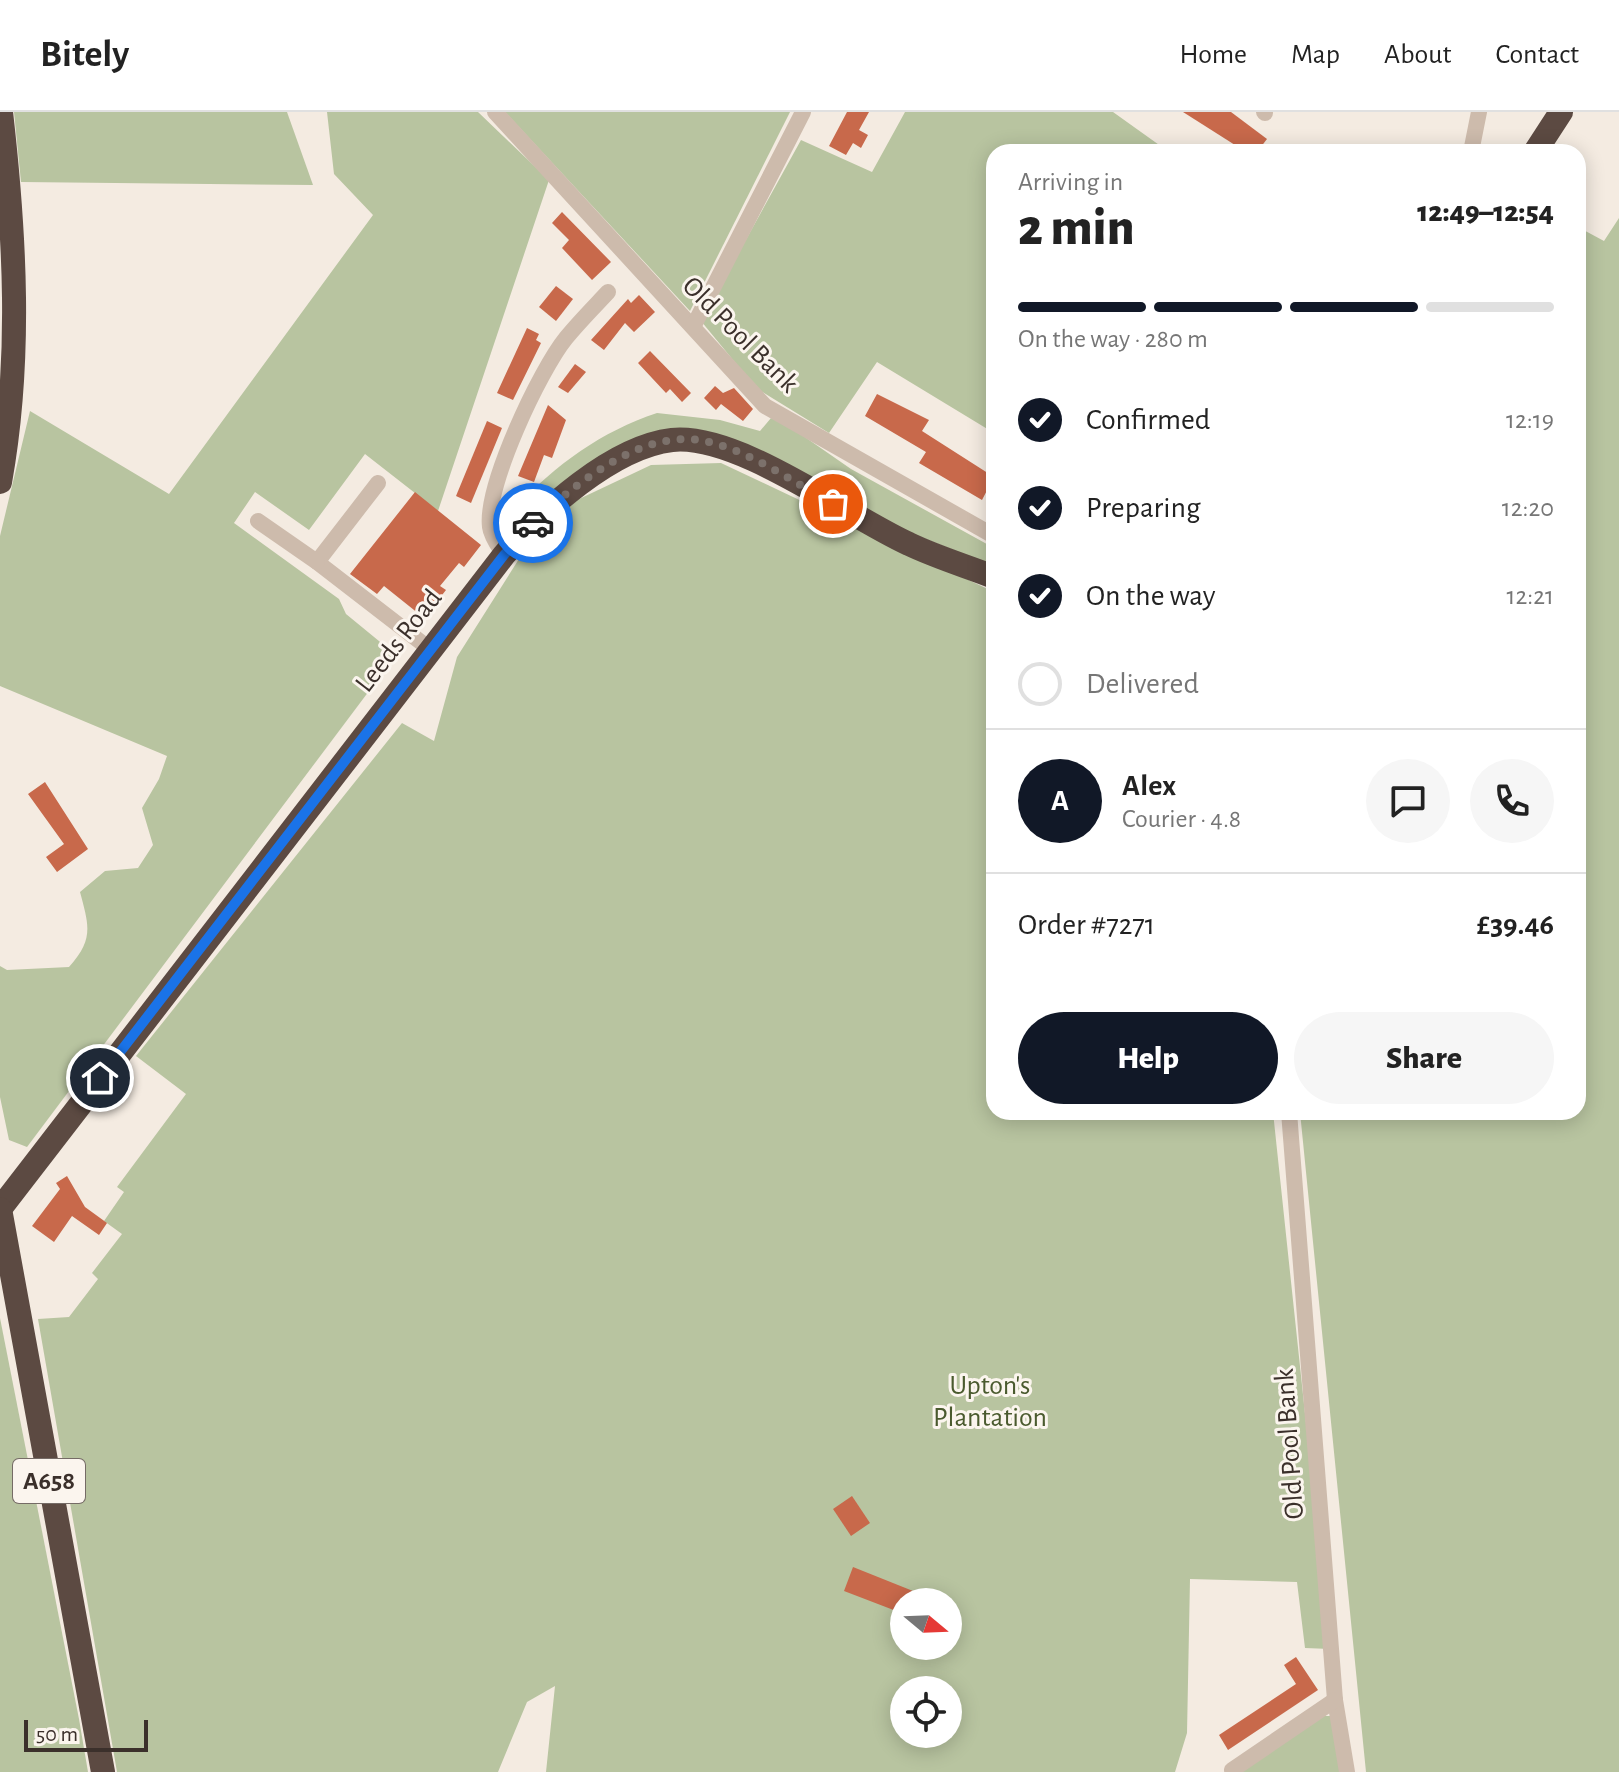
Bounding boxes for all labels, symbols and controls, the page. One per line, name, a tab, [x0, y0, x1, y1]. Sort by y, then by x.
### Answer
text: Bitely	[40, 36, 129, 74]
text: Home	[1180, 41, 1247, 69]
text: Map	[1291, 41, 1340, 69]
text: About	[1384, 41, 1452, 69]
text: Contact	[1496, 41, 1579, 69]
text: Arriving in	[1018, 169, 1123, 195]
text: 12:49–12:54	[1417, 197, 1554, 227]
text: 2 min	[1018, 202, 1134, 254]
street label: Old Pool Bank	[677, 272, 803, 398]
text: On the way · 280 m	[1018, 326, 1208, 352]
icon: check	[1018, 398, 1062, 442]
text: Confirmed	[1086, 405, 1210, 435]
text: 12:19	[1506, 407, 1554, 433]
pin	[799, 470, 867, 538]
icon: bag	[811, 482, 855, 526]
courier	[493, 483, 573, 563]
icon: check	[1018, 486, 1062, 530]
text: Preparing	[1086, 493, 1201, 523]
text: 12:20	[1502, 495, 1554, 521]
icon: car	[511, 501, 555, 545]
icon: check	[1018, 574, 1062, 618]
text: On the way	[1086, 581, 1215, 611]
text: 12:21	[1506, 583, 1554, 609]
street label: Leeds Road	[350, 584, 448, 698]
text: Delivered	[1086, 669, 1199, 699]
button: chat	[1366, 759, 1450, 843]
button: phone	[1470, 759, 1554, 843]
text: Alex	[1122, 771, 1176, 801]
text: A	[1051, 786, 1069, 816]
text: Courier · 4.8	[1122, 806, 1241, 832]
text: Order #7271	[1018, 910, 1155, 940]
text: £39.46	[1477, 910, 1554, 940]
button: Help	[1018, 1012, 1278, 1104]
button: Share	[1294, 1012, 1554, 1104]
pin	[66, 1044, 134, 1112]
icon: home	[78, 1056, 122, 1100]
street label: Old Pool Bank	[1271, 1367, 1309, 1520]
park label: Upton's Plantation	[933, 1372, 1047, 1432]
road number: A658	[13, 1459, 85, 1503]
north arrow	[890, 1588, 962, 1660]
map controls	[890, 1588, 962, 1748]
button: locate	[890, 1676, 962, 1748]
scale bar	[24, 1716, 148, 1752]
text: 50 m	[36, 1723, 78, 1745]

